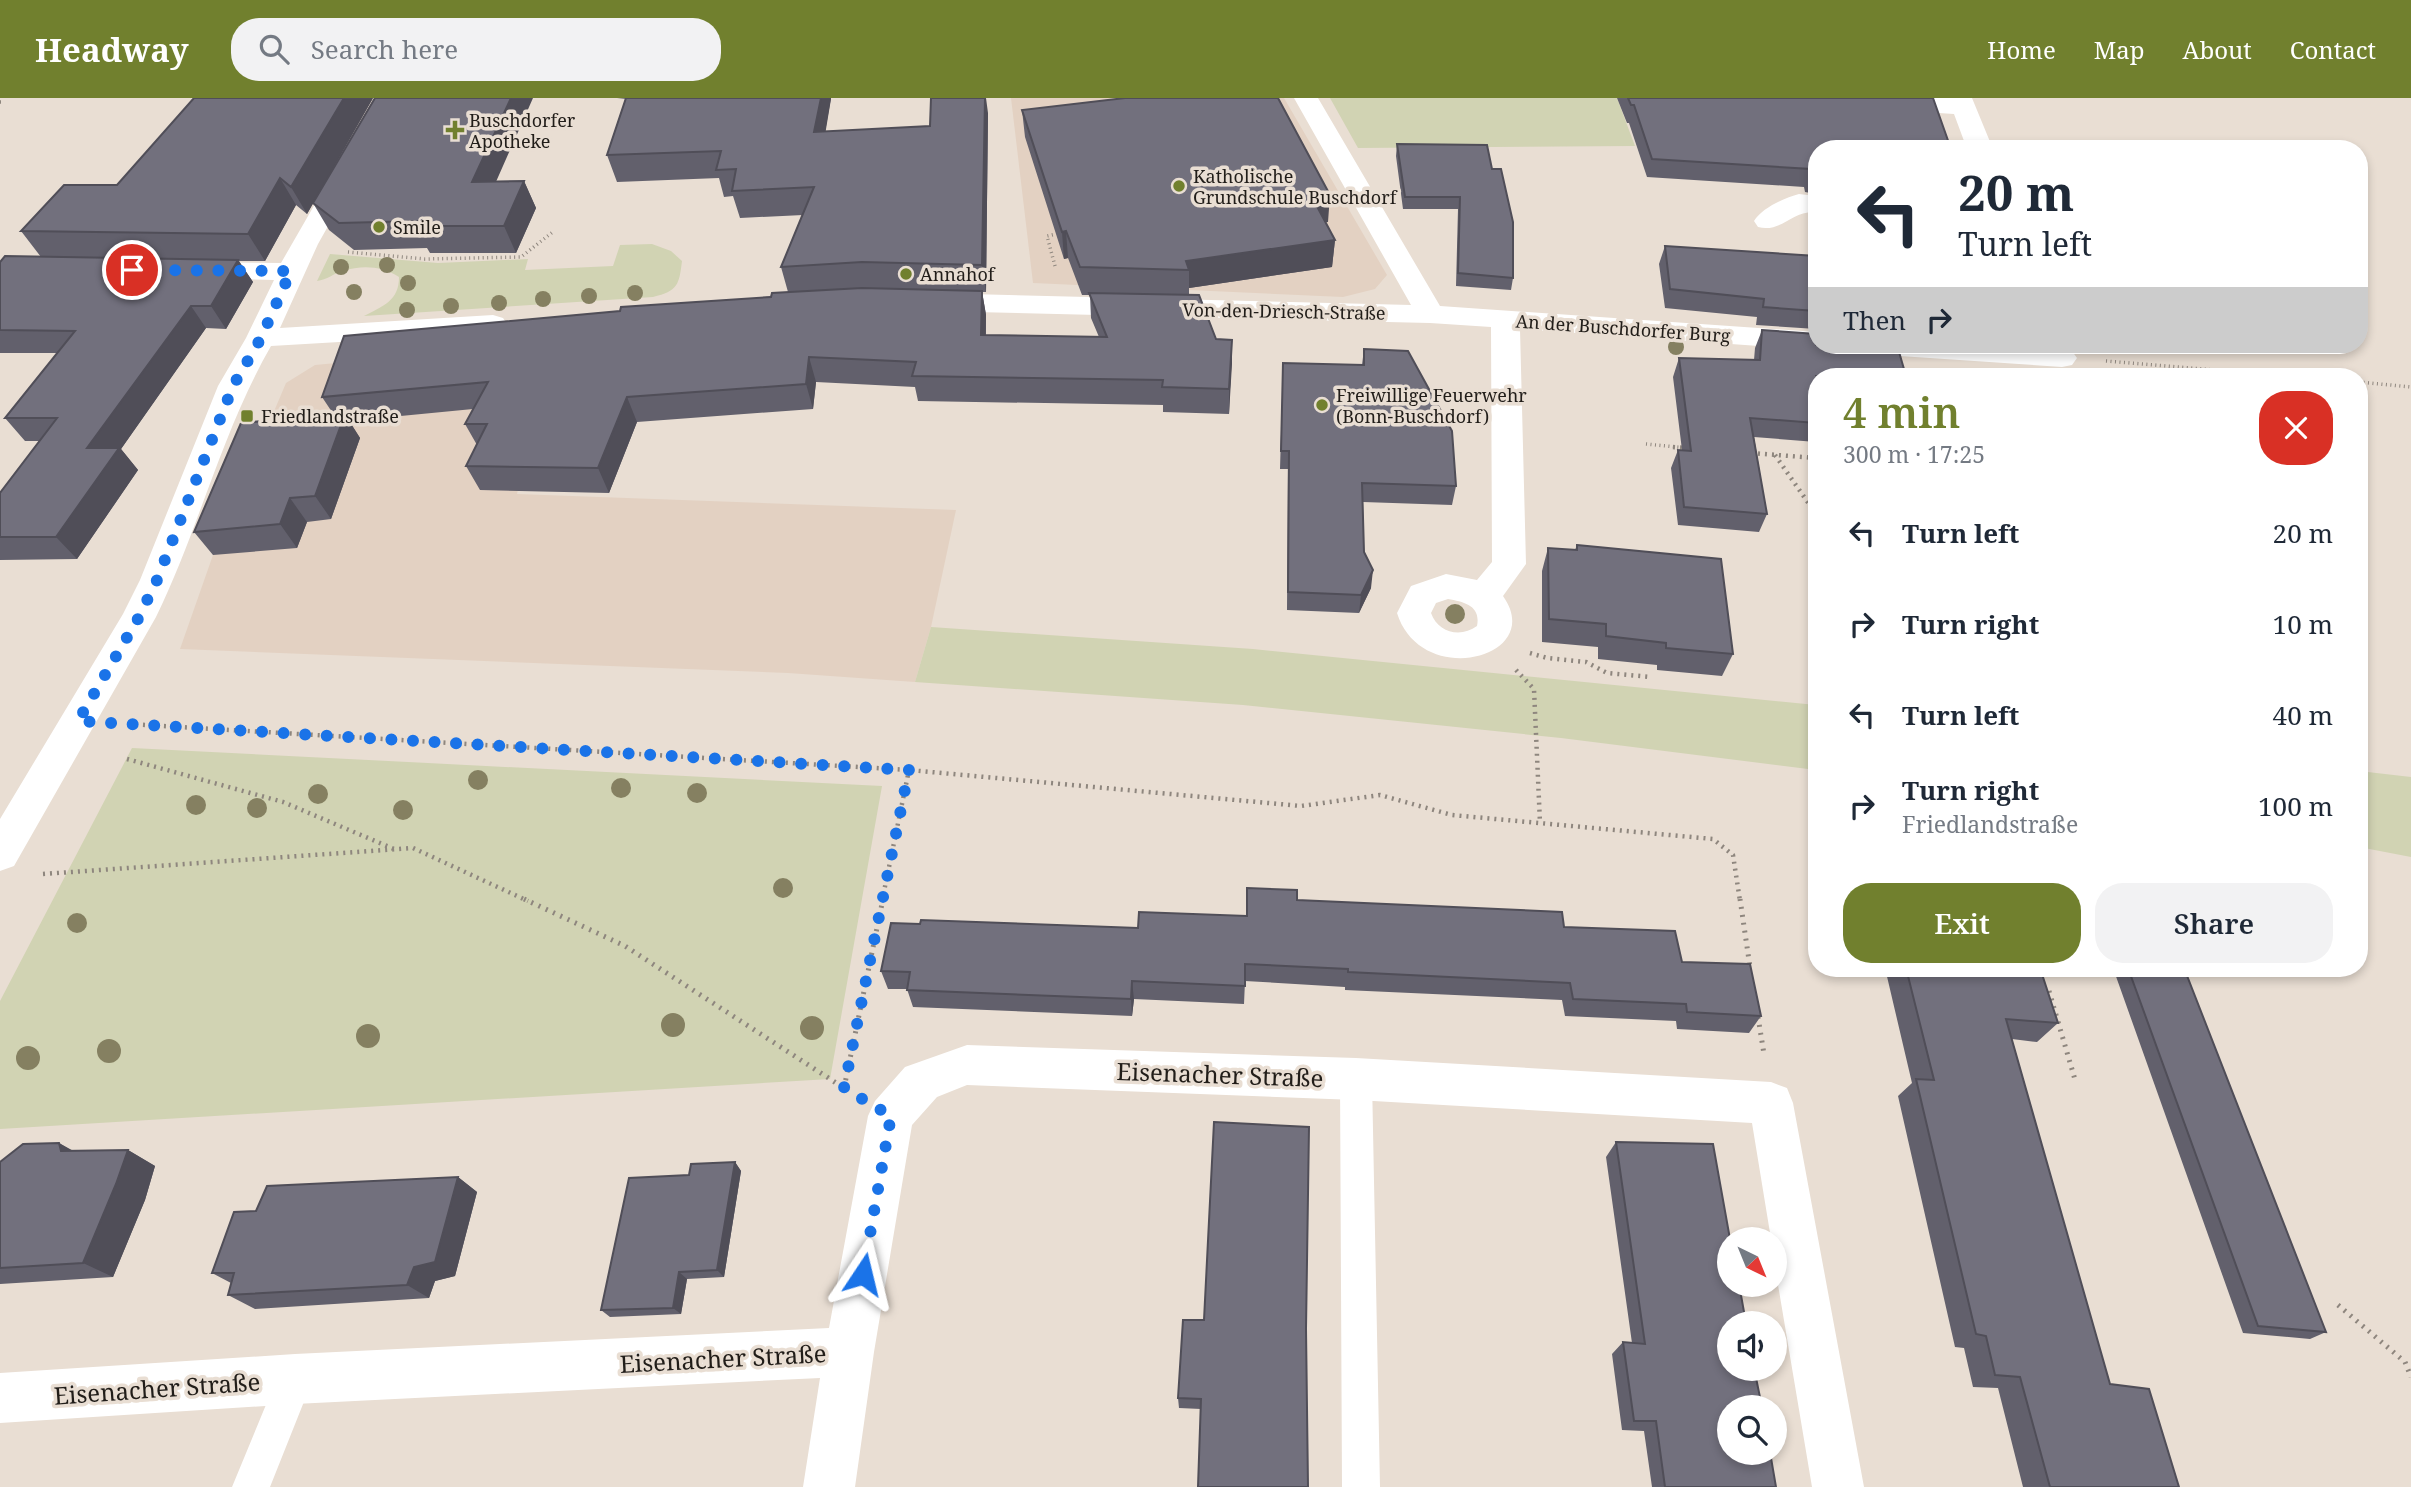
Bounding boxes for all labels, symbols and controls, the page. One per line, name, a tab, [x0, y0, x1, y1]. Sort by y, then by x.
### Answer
search box	[231, 18, 721, 81]
text: Headway	[35, 27, 189, 72]
icon: search	[255, 30, 293, 68]
text: Search here	[311, 31, 458, 67]
text: Home	[1987, 33, 2056, 66]
text: Map	[2094, 33, 2145, 66]
text: About	[2183, 33, 2252, 66]
text: Contact	[2290, 33, 2376, 66]
place label: Buschdorfer Apotheke	[469, 108, 576, 153]
marker: Buschdorfer Apotheke	[447, 122, 463, 138]
text: 20 m	[1958, 159, 2074, 225]
place label: Katholische Grundschule Buschdorf	[1193, 164, 1398, 209]
icon: left	[1843, 168, 1934, 259]
marker: Katholische Grundschule Buschdorf	[1171, 178, 1187, 194]
place label: Smile	[393, 215, 441, 239]
marker: Smile	[371, 219, 387, 235]
text: Turn left	[1958, 222, 2092, 265]
pin	[102, 240, 162, 300]
icon: arrive	[113, 251, 151, 289]
place label: Annahof	[920, 262, 996, 286]
marker: Annahof	[898, 266, 914, 282]
street label: Von-den-Driesch-Straße	[1182, 297, 1386, 325]
icon: right	[1920, 301, 1958, 339]
text: Then	[1843, 302, 1906, 338]
street label: An der Buschdorfer Burg	[1515, 309, 1731, 347]
place label: Freiwillige Feuerwehr (Bonn-Buschdorf)	[1336, 383, 1527, 428]
text: 4 min	[1843, 383, 1960, 440]
button: close	[2259, 391, 2333, 465]
marker: Freiwillige Feuerwehr (Bonn-Buschdorf)	[1314, 397, 1330, 413]
place label: Friedlandstraße	[261, 404, 399, 428]
marker: Friedlandstraße	[239, 408, 255, 424]
text: 300 m · 17:25	[1843, 438, 1985, 470]
icon: left	[1843, 514, 1881, 552]
text: Turn left	[1902, 515, 2019, 551]
text: 20 m	[2273, 515, 2333, 551]
icon: right	[1843, 605, 1881, 643]
text: Turn right	[1902, 606, 2039, 642]
text: 10 m	[2273, 606, 2333, 642]
icon: left	[1843, 696, 1881, 734]
text: Turn left	[1902, 697, 2019, 733]
text: 40 m	[2273, 697, 2333, 733]
text: Turn right	[1902, 772, 2039, 808]
icon: right	[1843, 787, 1881, 825]
text: 100 m	[2258, 788, 2333, 824]
text: Friedlandstraße	[1902, 808, 2078, 840]
button: Exit	[1843, 883, 2081, 963]
button: Share	[2095, 883, 2333, 963]
street label: Eisenacher Straße	[1116, 1054, 1324, 1094]
north arrow	[1717, 1227, 1787, 1297]
map controls	[1717, 1227, 1787, 1465]
position arrow	[826, 1237, 900, 1311]
button: sound	[1717, 1311, 1787, 1381]
street label: Eisenacher Straße	[619, 1336, 827, 1380]
street label: Eisenacher Straße	[53, 1364, 261, 1412]
button: search	[1717, 1395, 1787, 1465]

